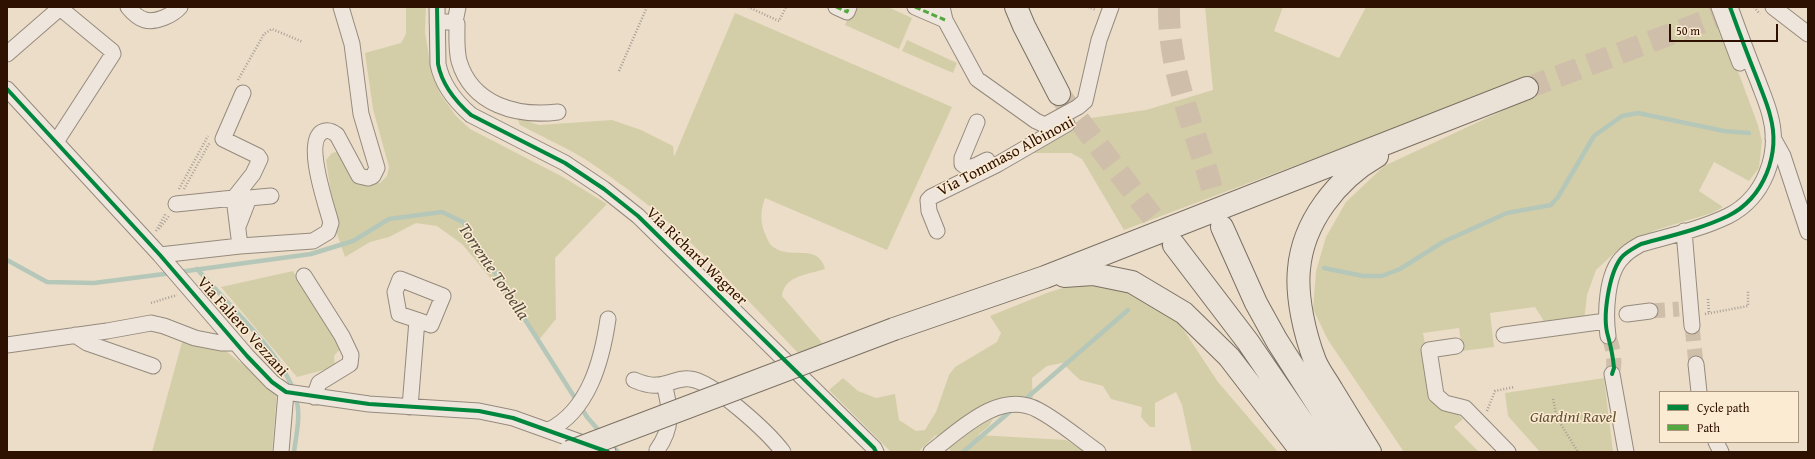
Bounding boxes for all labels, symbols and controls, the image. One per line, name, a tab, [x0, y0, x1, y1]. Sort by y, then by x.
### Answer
scale bar	[1671, 16, 1780, 42]
text: 50 m	[1676, 22, 1700, 39]
street label: Via Tommaso Albinoni	[934, 113, 1078, 201]
street label: Via Richard Wagner	[641, 204, 751, 310]
water label: Torrente Torbella	[453, 220, 533, 324]
street label: Via Faliero Vezzani	[192, 273, 292, 381]
legend	[1659, 391, 1799, 443]
text: Cycle path	[1697, 399, 1749, 416]
park label: Giardini Ravel	[1530, 408, 1616, 428]
text: Path	[1697, 419, 1720, 436]

